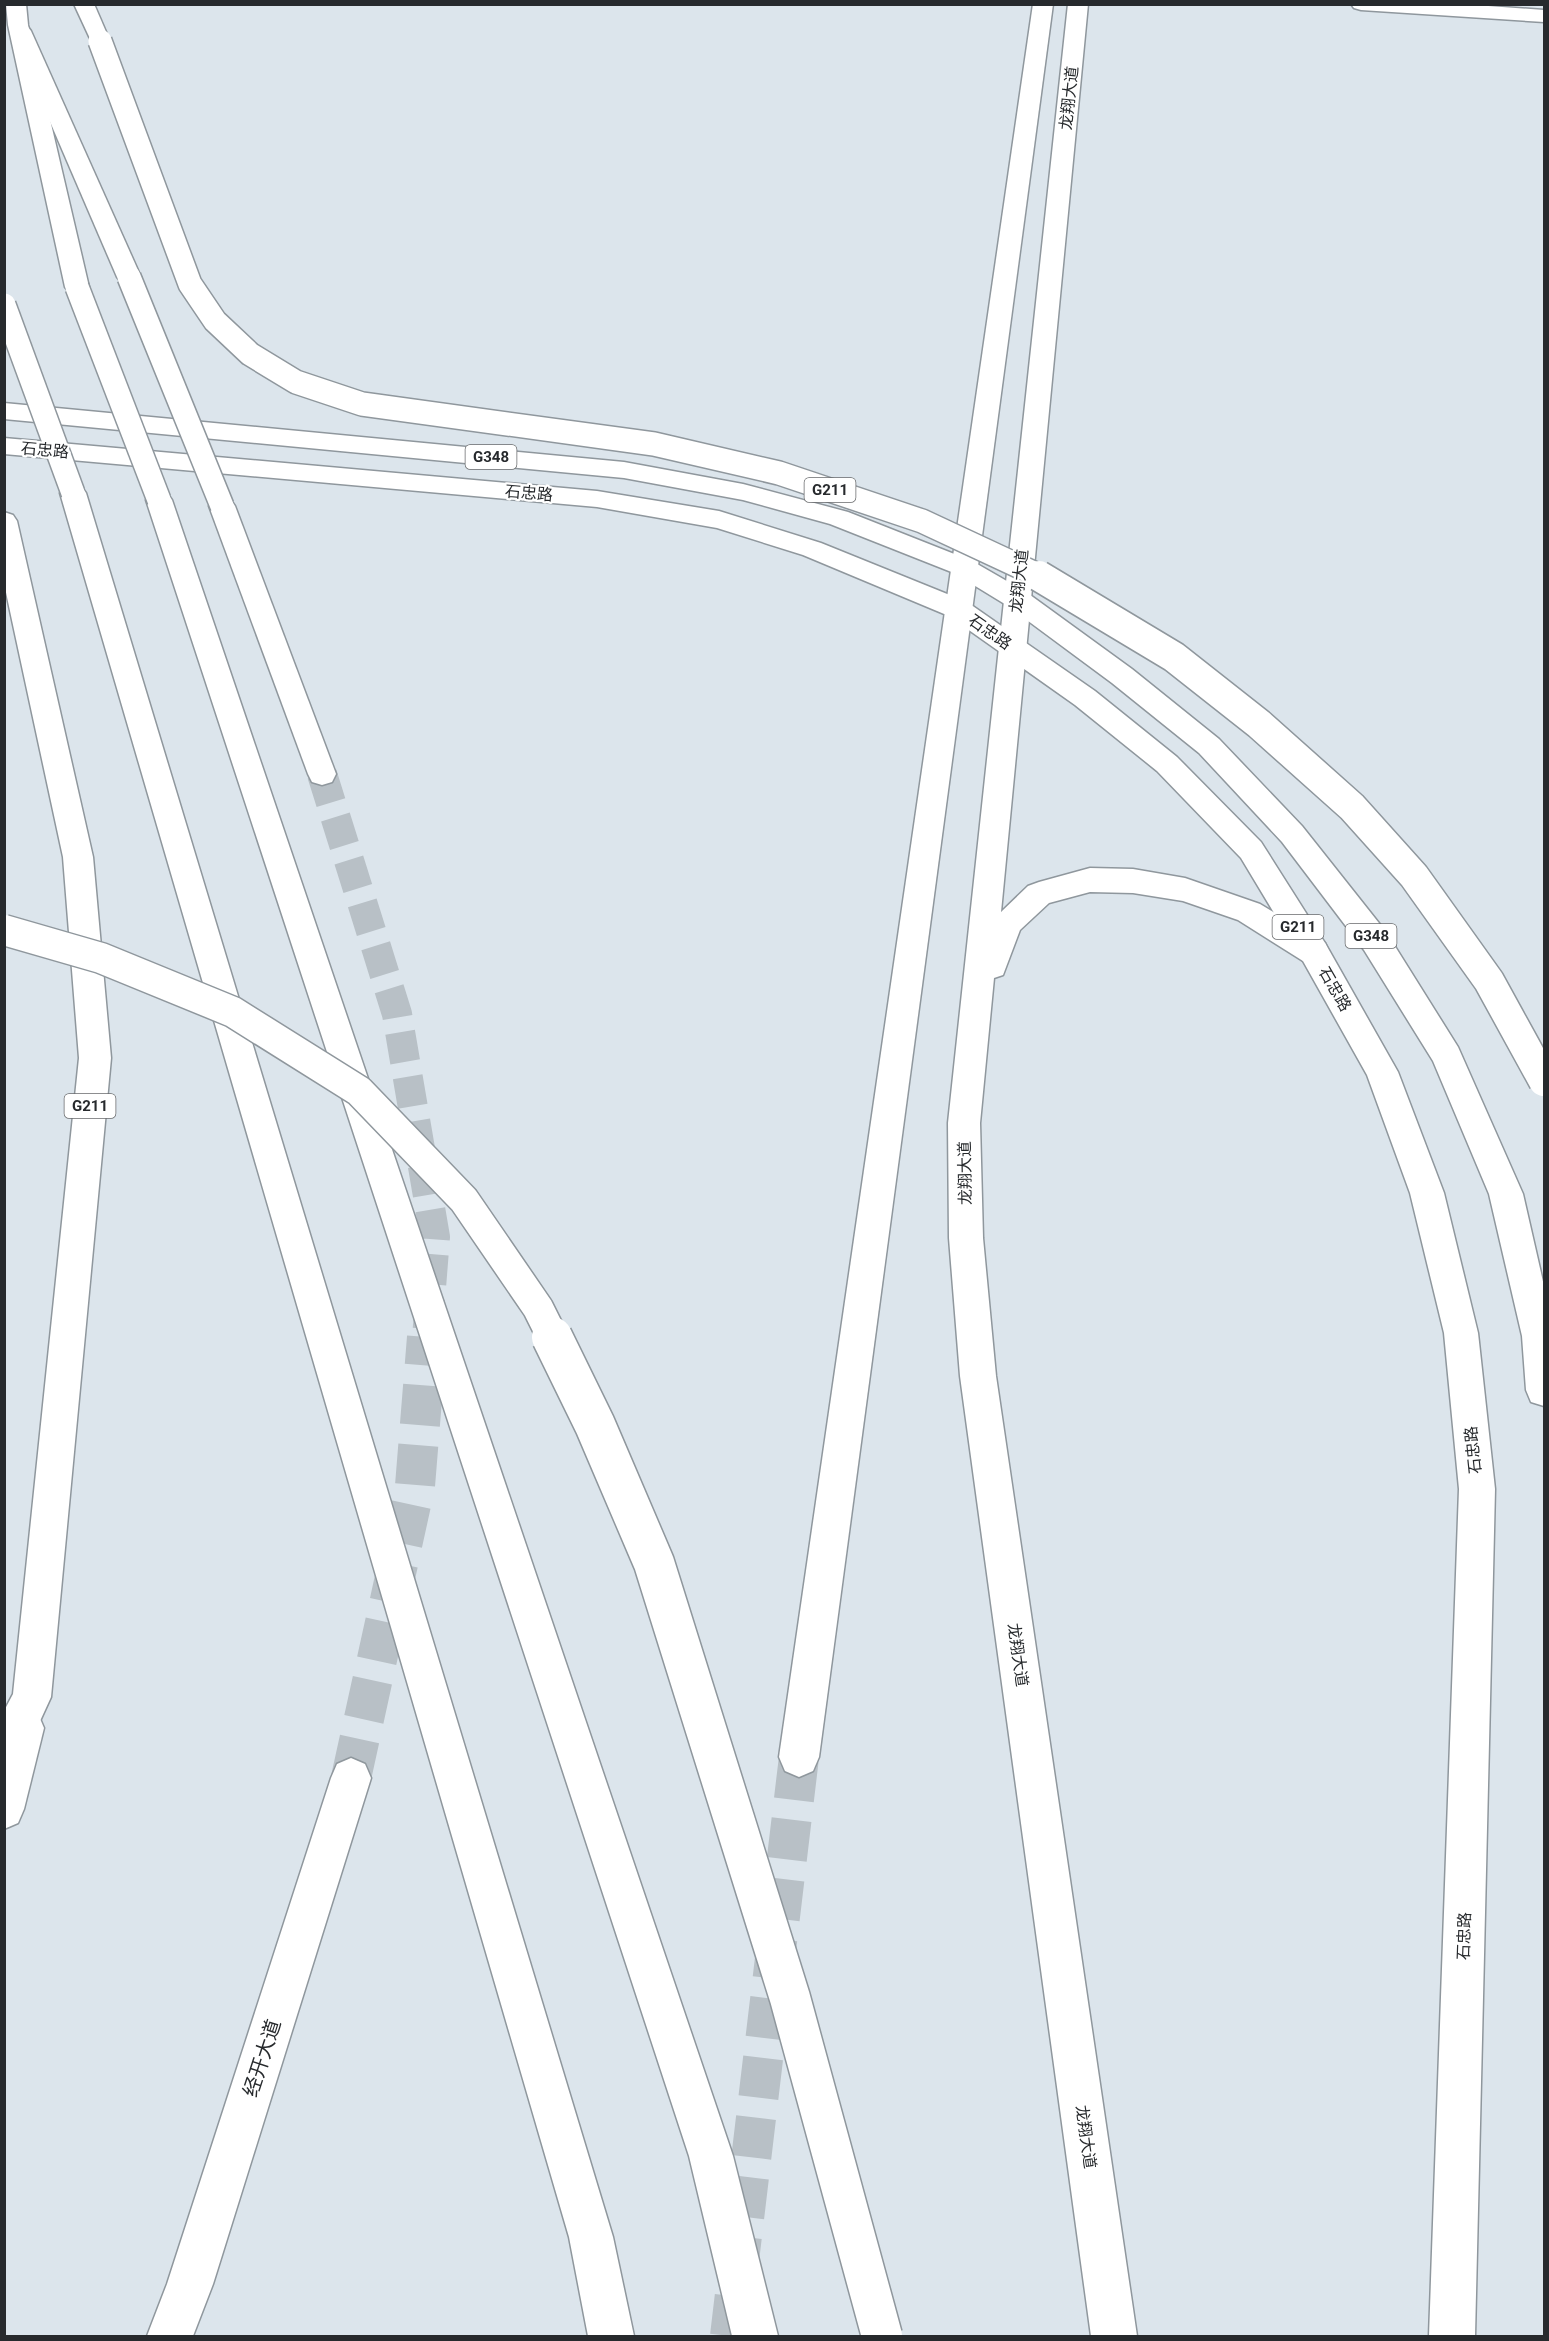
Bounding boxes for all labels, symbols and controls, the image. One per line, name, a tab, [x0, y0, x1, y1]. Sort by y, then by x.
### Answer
street label: 龙翔大道	[1056, 65, 1082, 131]
street label: 石忠路	[20, 438, 70, 462]
road number: G348	[466, 445, 516, 469]
road number: G211	[804, 478, 856, 502]
street label: 石忠路	[504, 481, 554, 505]
street label: 龙翔大道	[1006, 548, 1032, 614]
street label: 石忠路	[965, 610, 1015, 654]
road number: G211	[1272, 915, 1324, 939]
road number: G348	[1346, 924, 1396, 948]
street label: 石忠路	[1315, 963, 1355, 1015]
road number: G211	[64, 1094, 116, 1118]
street label: 龙翔大道	[955, 1141, 975, 1205]
street label: 石忠路	[1461, 1425, 1485, 1475]
street label: 龙翔大道	[1004, 1622, 1032, 1688]
street label: 石忠路	[1454, 1912, 1474, 1960]
street label: 经开大道	[238, 2016, 286, 2100]
street label: 龙翔大道	[1072, 2104, 1100, 2170]

